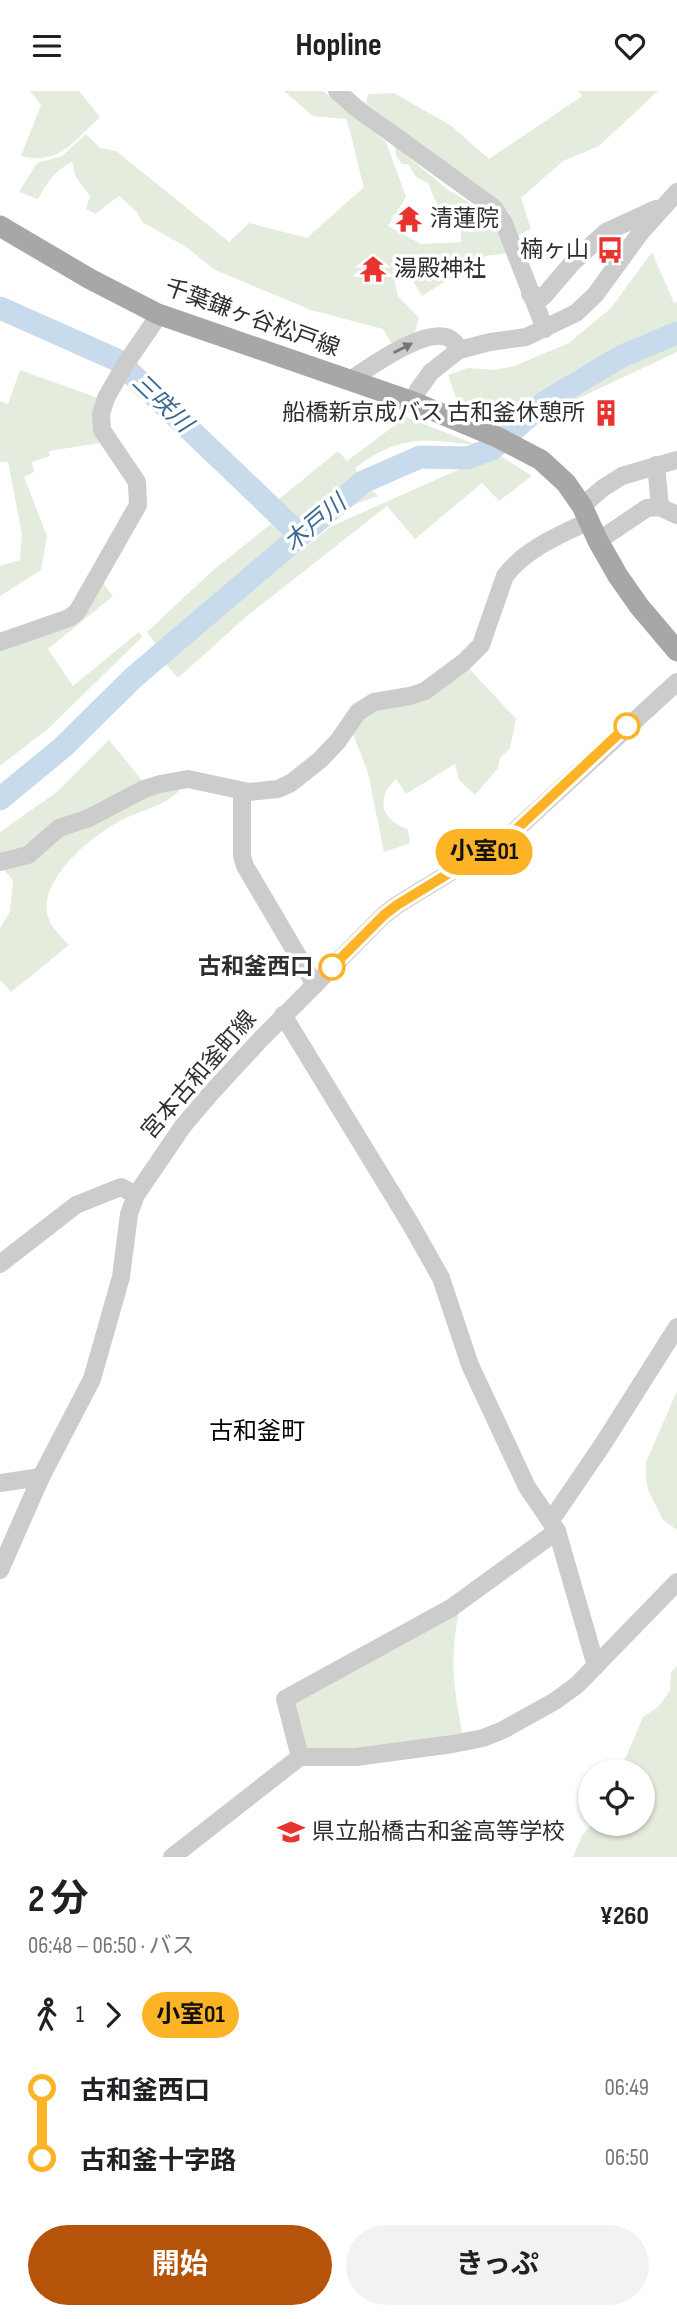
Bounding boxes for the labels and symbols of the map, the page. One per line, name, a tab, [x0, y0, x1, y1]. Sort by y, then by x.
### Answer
temple icon: 清蓮院	[394, 204, 424, 234]
place label: 清蓮院	[430, 205, 499, 233]
bus stop icon: 楠ヶ山	[595, 235, 625, 265]
place label: 楠ヶ山	[520, 236, 589, 264]
temple icon: 湯殿神社	[358, 254, 388, 284]
place label: 湯殿神社	[394, 255, 486, 283]
street label: 千葉鎌ヶ谷松戸線	[161, 273, 343, 363]
one-way arrow	[393, 342, 413, 353]
water label: 三咲川	[126, 368, 200, 441]
building icon: 船橋新京成バス 古和釜休憩所	[591, 398, 621, 428]
place label: 船橋新京成バス 古和釜休憩所	[282, 399, 585, 427]
water label: 木戸川	[278, 487, 354, 557]
unlabelled marker	[614, 713, 640, 739]
line badge: 小室01	[435, 829, 533, 875]
place label: 古和釜西口	[198, 953, 313, 981]
marker: 古和釜西口	[319, 954, 345, 980]
street label: 宮本古和釜町線	[136, 1005, 262, 1145]
district label: 古和釜町	[209, 1417, 305, 1446]
school or university icon: 県立船橋古和釜高等学校	[276, 1817, 306, 1847]
place label: 県立船橋古和釜高等学校	[312, 1818, 565, 1846]

